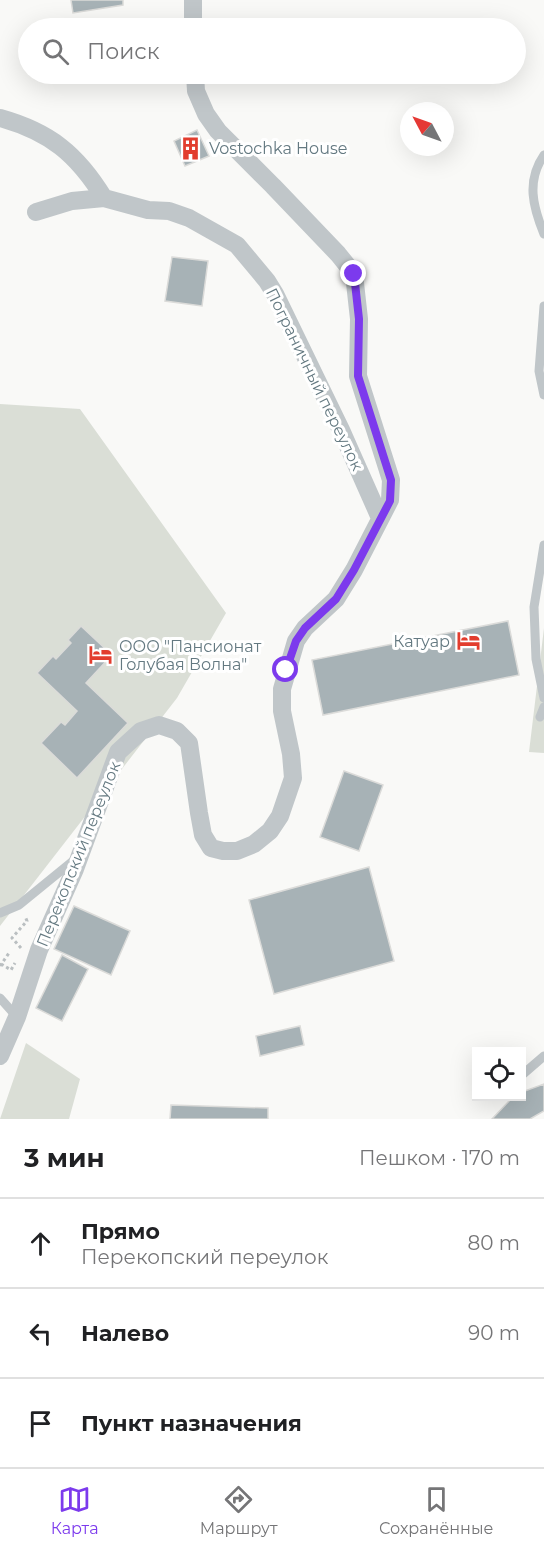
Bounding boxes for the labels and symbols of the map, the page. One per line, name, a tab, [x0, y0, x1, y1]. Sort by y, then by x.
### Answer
north arrow	[400, 102, 454, 156]
building icon: Vostochka House	[178, 135, 204, 161]
place label: Vostochka House	[209, 139, 347, 158]
route end	[340, 260, 366, 286]
street label: Пограничный переулок	[262, 285, 367, 474]
hotel icon: Катуар	[455, 628, 481, 654]
place label: Катуар	[393, 632, 450, 651]
place label: ООО "Пансионат Голубая Волна"	[119, 637, 262, 674]
hotel icon: ООО "Пансионат Голубая Волна"	[88, 642, 114, 668]
route start	[272, 656, 298, 682]
street label: Перекопский переулок	[33, 758, 125, 950]

